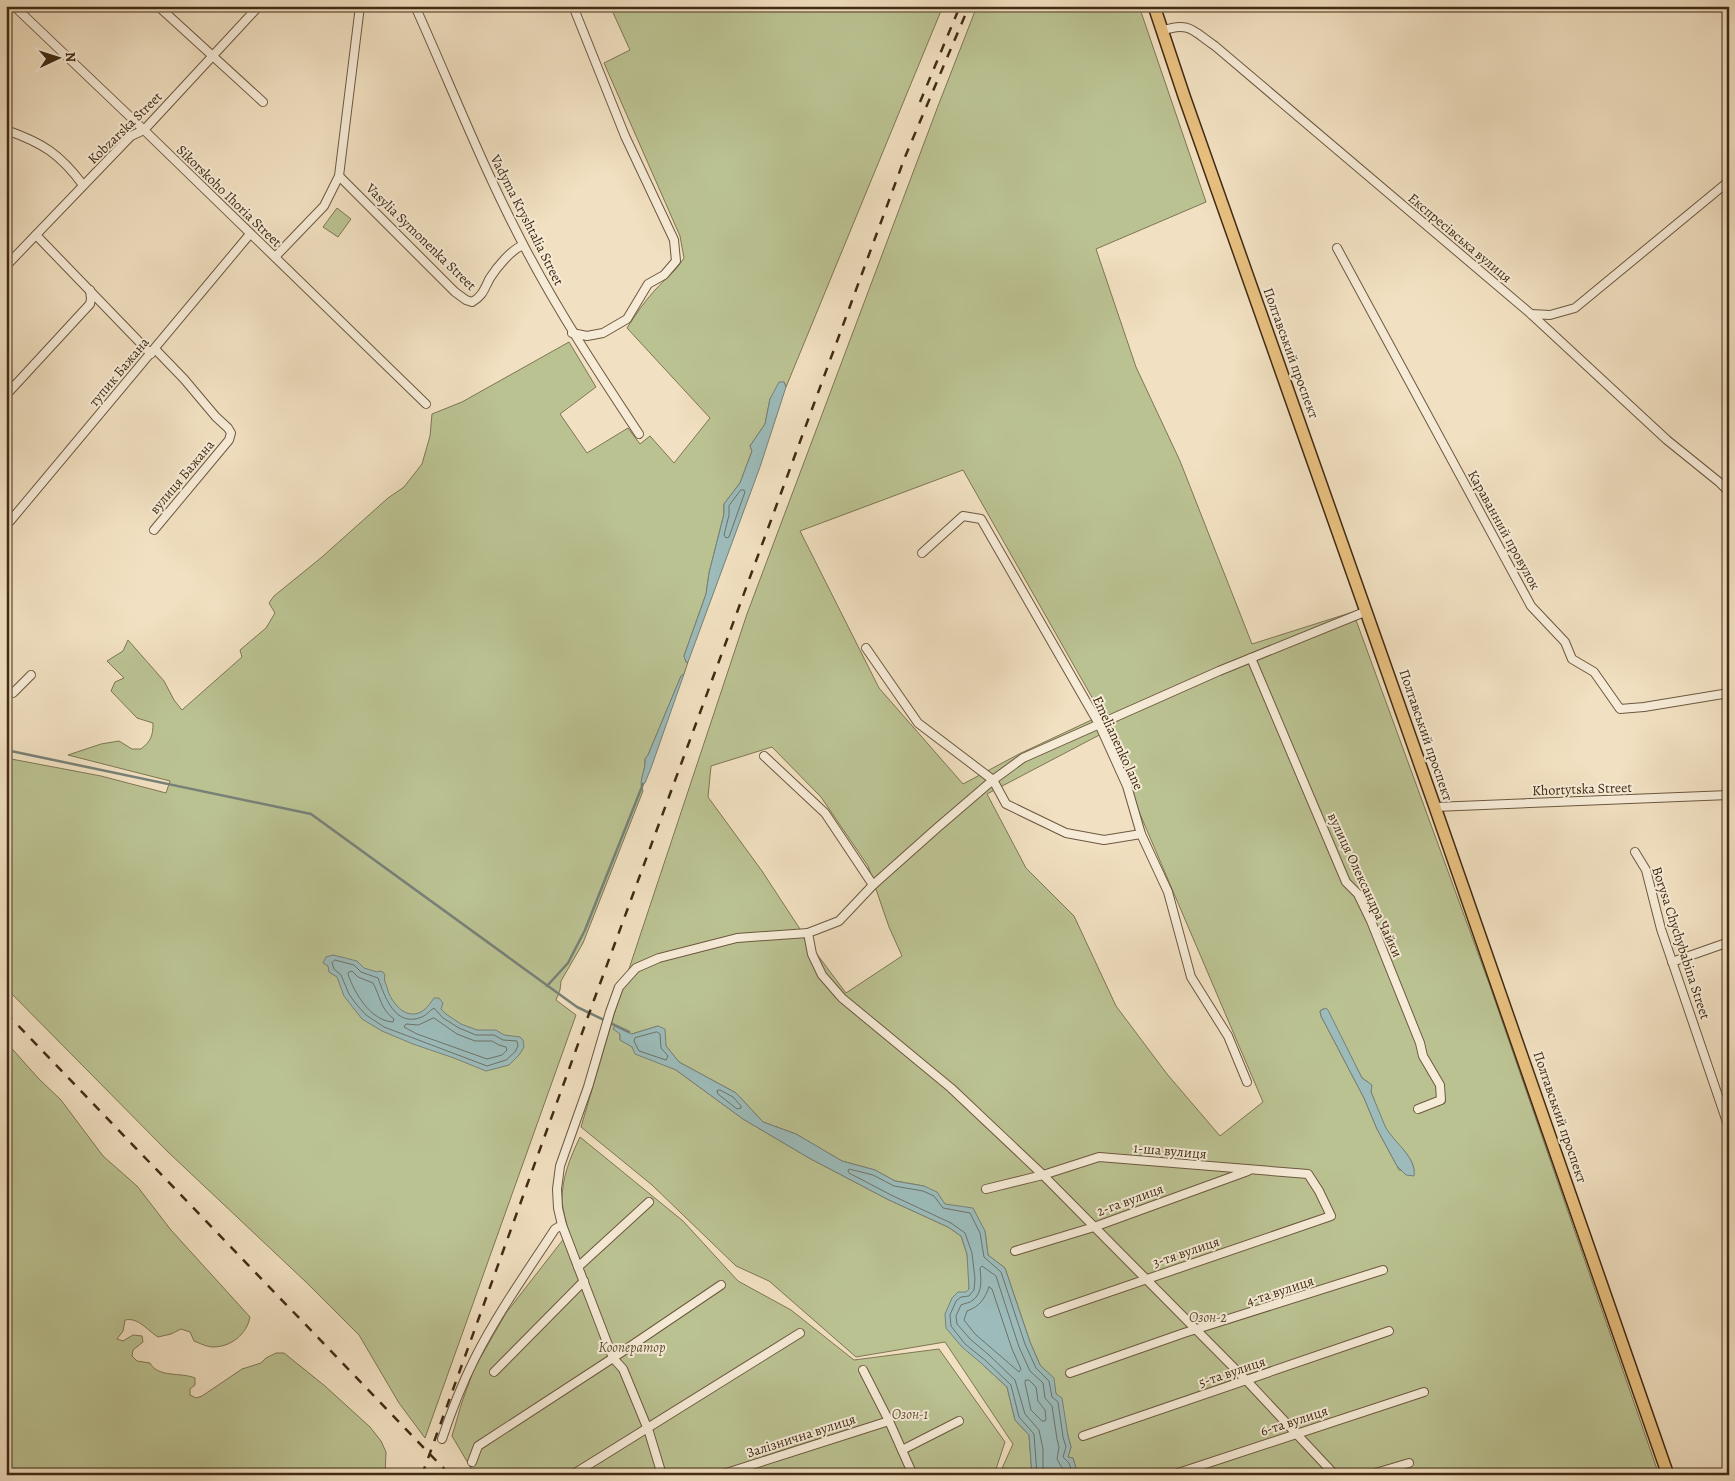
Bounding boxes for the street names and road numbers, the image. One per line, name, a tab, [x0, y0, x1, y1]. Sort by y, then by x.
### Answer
street label: Kobzarska Street	[84, 87, 167, 168]
street label: Sikorskoho Ihoria Street	[172, 141, 286, 251]
street label: Vadyma Kryshtalia Street	[485, 150, 568, 289]
street label: Vasylia Symonenka Street	[361, 179, 481, 295]
street label: Експресівська вулиця	[1404, 189, 1516, 287]
street label: Полтавський проспект	[1258, 285, 1324, 421]
street label: тупик Бажана	[84, 333, 154, 411]
street label: вулиця Бажана	[145, 435, 219, 518]
street label: Караванний провулок	[1463, 467, 1545, 593]
street label: Полтавський проспект	[1395, 667, 1457, 803]
street label: Emelianenko lane	[1088, 693, 1148, 793]
street label: Khortytska Street	[1532, 778, 1633, 800]
street label: вулиця Олександра Чайки	[1323, 810, 1407, 960]
street label: Borysa Chychybabina Street	[1647, 864, 1715, 1022]
street label: Полтавський проспект	[1529, 1049, 1591, 1185]
street label: 1-ша вулиця	[1133, 1138, 1208, 1164]
street label: 2-га вулиця	[1094, 1179, 1166, 1221]
street label: 3-тя вулиця	[1150, 1232, 1222, 1272]
street label: 4-та вулиця	[1244, 1271, 1316, 1311]
street label: 5-та вулиця	[1196, 1352, 1268, 1392]
street label: 6-та вулиця	[1258, 1401, 1330, 1441]
street label: Залізнична вулиця	[744, 1409, 858, 1463]

